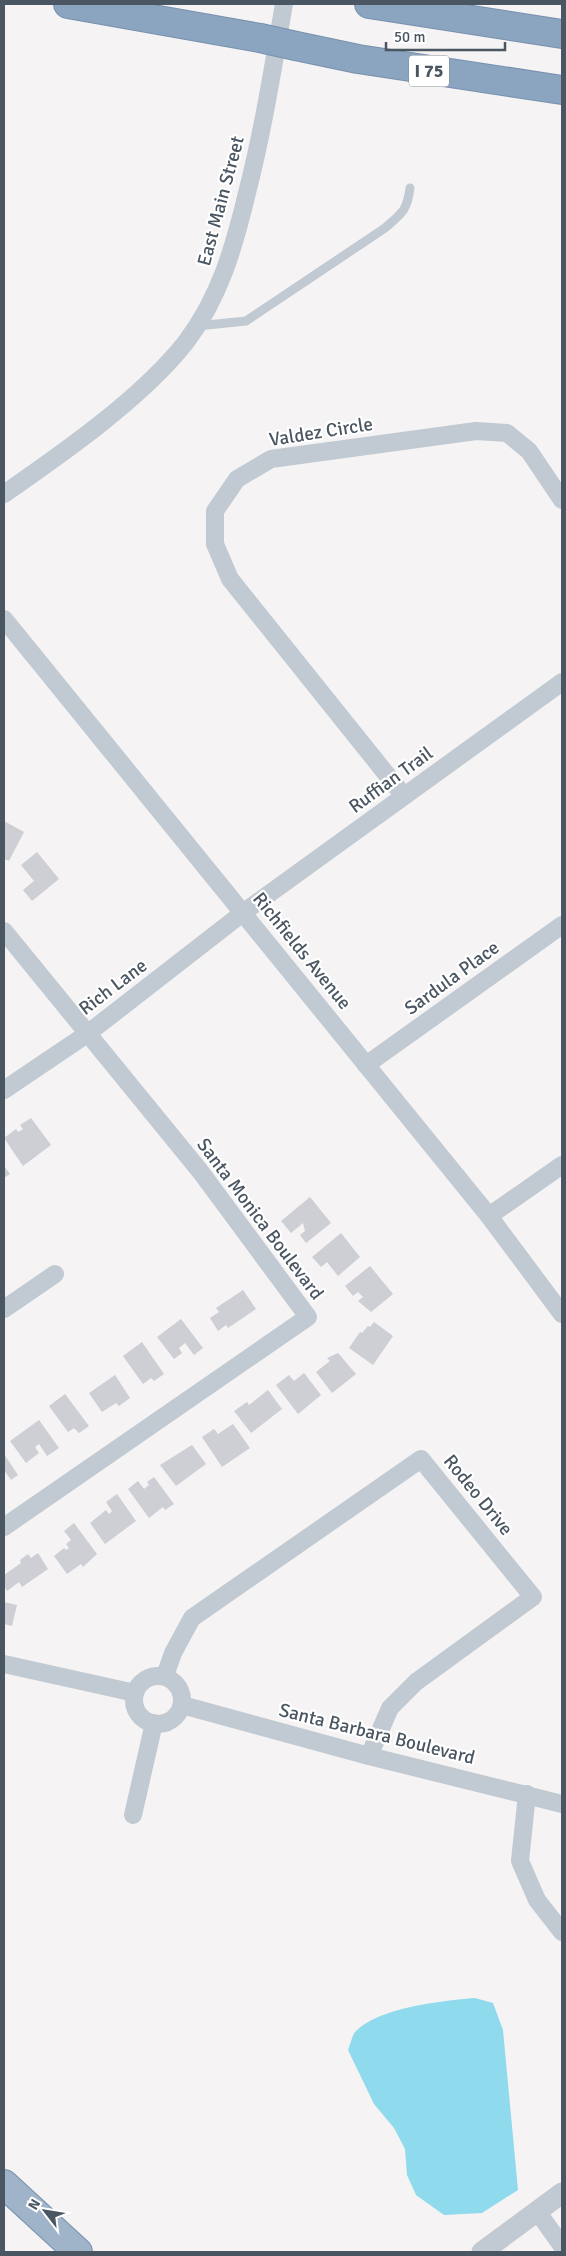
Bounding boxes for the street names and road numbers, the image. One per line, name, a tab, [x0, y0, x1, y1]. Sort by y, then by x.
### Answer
road number: I 75	[409, 56, 449, 86]
street label: East Main Street	[192, 133, 250, 269]
street label: Valdez Circle	[267, 412, 375, 452]
street label: Ruffian Trail	[344, 741, 438, 819]
street label: Richfields Avenue	[247, 888, 357, 1014]
street label: Sardula Place	[400, 936, 504, 1020]
street label: Rich Lane	[74, 954, 152, 1020]
street label: Santa Monica Boulevard	[191, 1133, 329, 1305]
street label: Rodeo Drive	[438, 1450, 518, 1540]
street label: Santa Barbara Boulevard	[277, 1698, 477, 1770]

